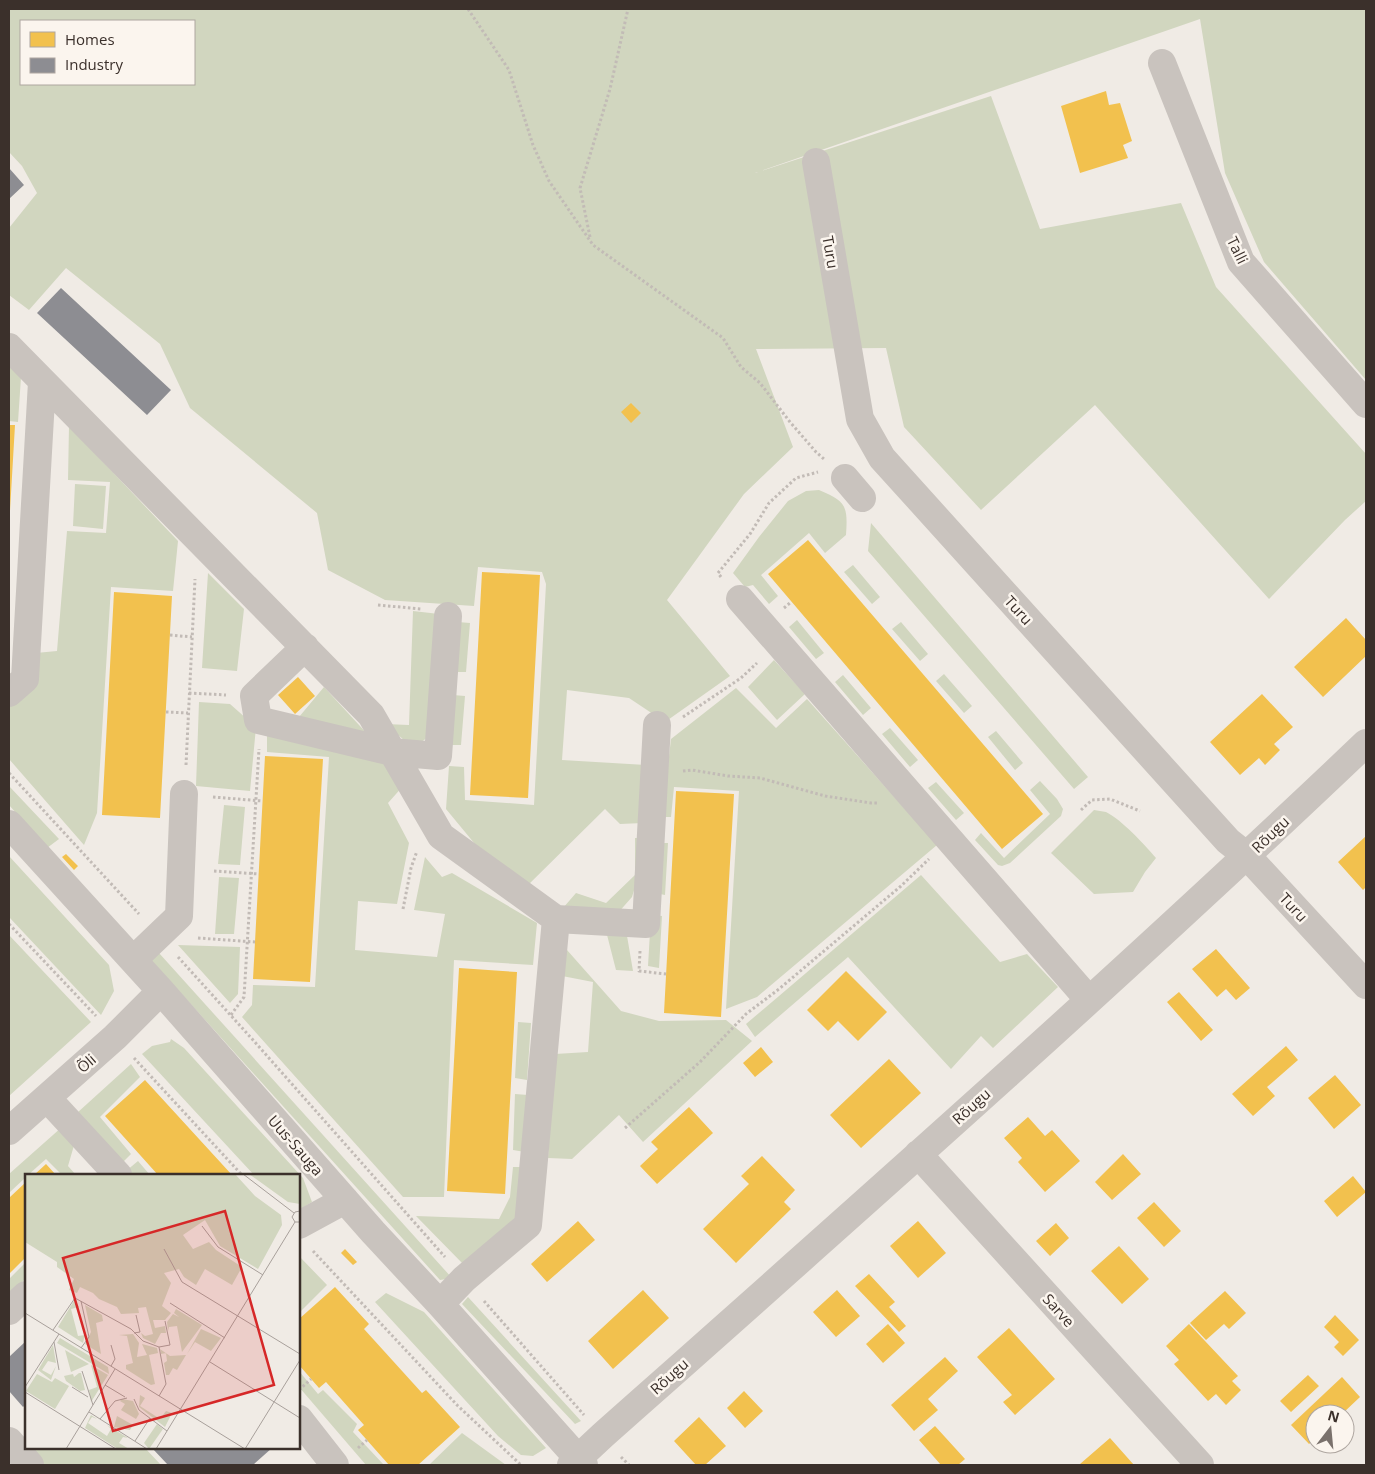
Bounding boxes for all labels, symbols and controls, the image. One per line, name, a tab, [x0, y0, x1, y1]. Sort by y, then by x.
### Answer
legend	[20, 20, 195, 85]
text: Homes	[65, 29, 115, 49]
text: Industry	[65, 54, 123, 74]
street label: Talli	[1223, 233, 1253, 267]
street label: Turu	[818, 234, 844, 270]
street label: Turu	[1001, 591, 1037, 629]
street label: Rõugu	[1247, 811, 1293, 857]
street label: Turu	[1276, 888, 1312, 926]
street label: Õli	[72, 1049, 100, 1077]
street label: Rõugu	[948, 1084, 994, 1128]
street label: Uus-Sauga	[264, 1110, 328, 1180]
inset map	[25, 1174, 300, 1449]
street label: Sarve	[1039, 1289, 1079, 1331]
street label: Rõugu	[646, 1354, 692, 1398]
north arrow	[1305, 1404, 1355, 1454]
text: N	[1326, 1405, 1342, 1427]

